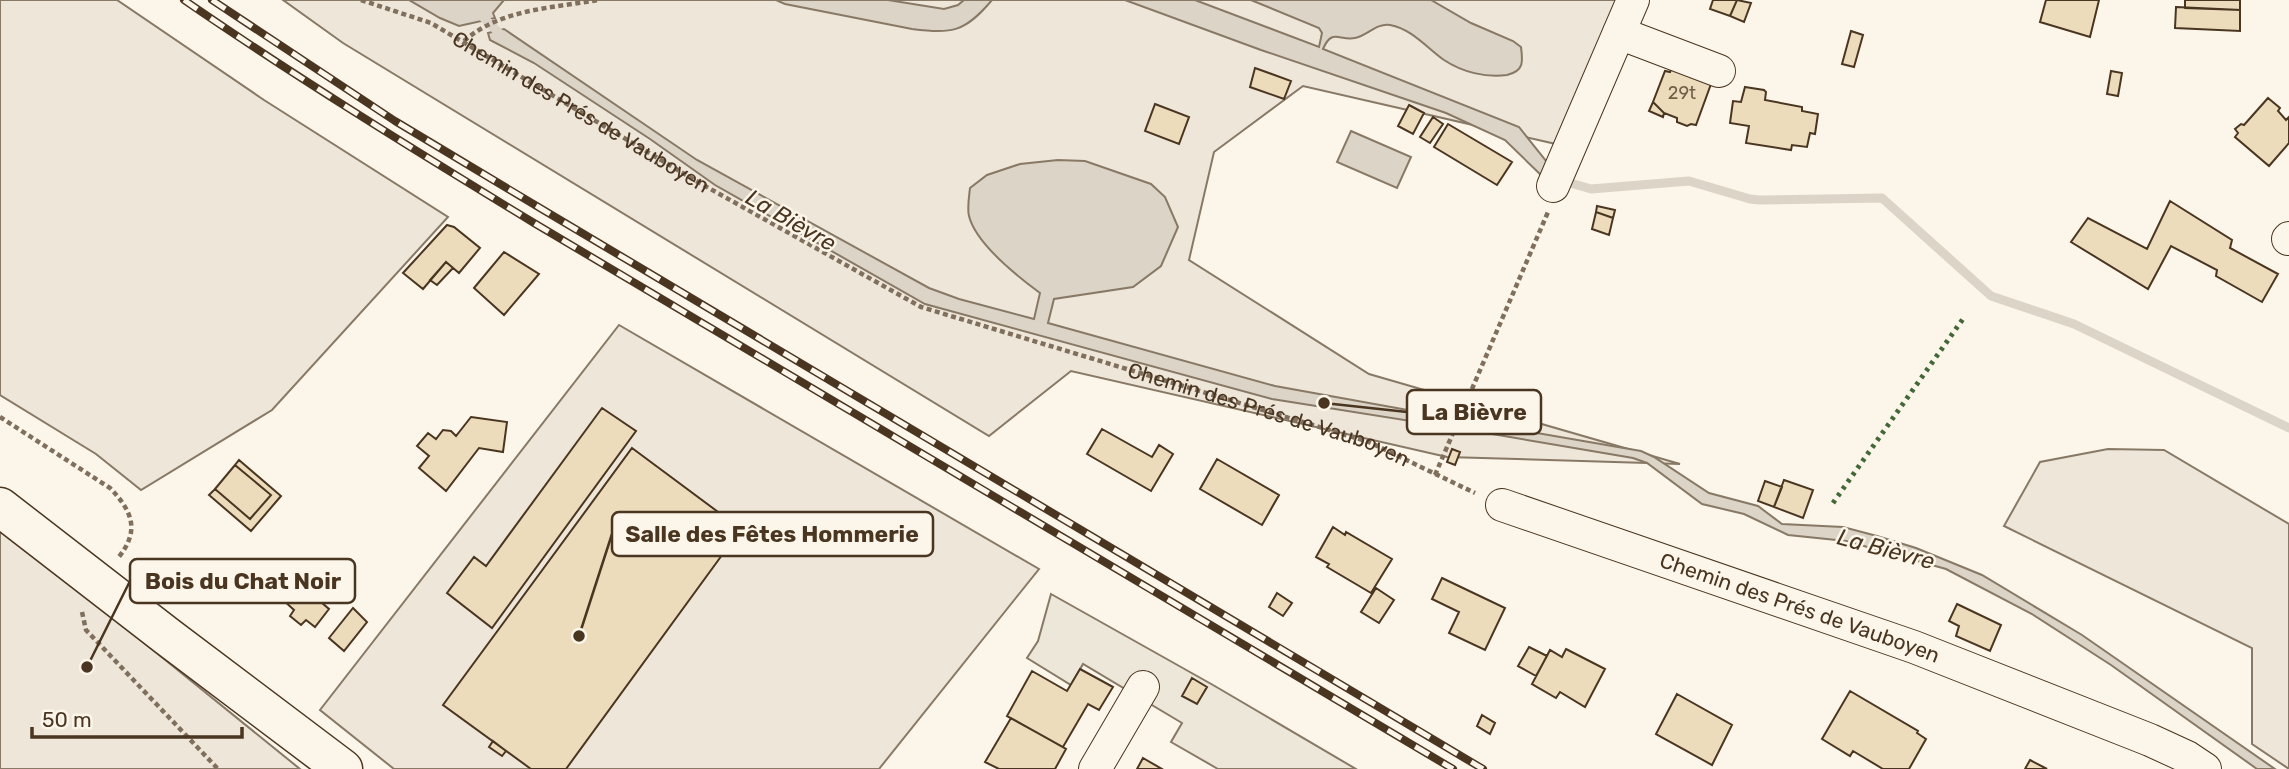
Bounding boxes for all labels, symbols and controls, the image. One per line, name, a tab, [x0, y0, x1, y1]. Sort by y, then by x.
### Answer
street label: Chemin des Prés de Vauboyen	[448, 26, 714, 198]
house number: 29t	[1668, 82, 1696, 104]
water label: La Bièvre	[741, 183, 841, 257]
street label: Chemin des Prés de Vauboyen	[1125, 357, 1414, 472]
callout: La Bièvre	[1407, 390, 1541, 434]
text: La Bièvre	[1421, 398, 1527, 426]
callout: Salle des Fêtes Hommerie	[612, 512, 933, 556]
text: Salle des Fêtes Hommerie	[625, 520, 919, 548]
water label: La Bièvre	[1834, 523, 1938, 575]
street label: Chemin des Prés de Vauboyen	[1657, 547, 1944, 668]
callout: Bois du Chat Noir	[130, 559, 355, 603]
text: Bois du Chat Noir	[145, 567, 342, 595]
scale bar	[32, 696, 242, 740]
text: 50 m	[42, 707, 92, 732]

